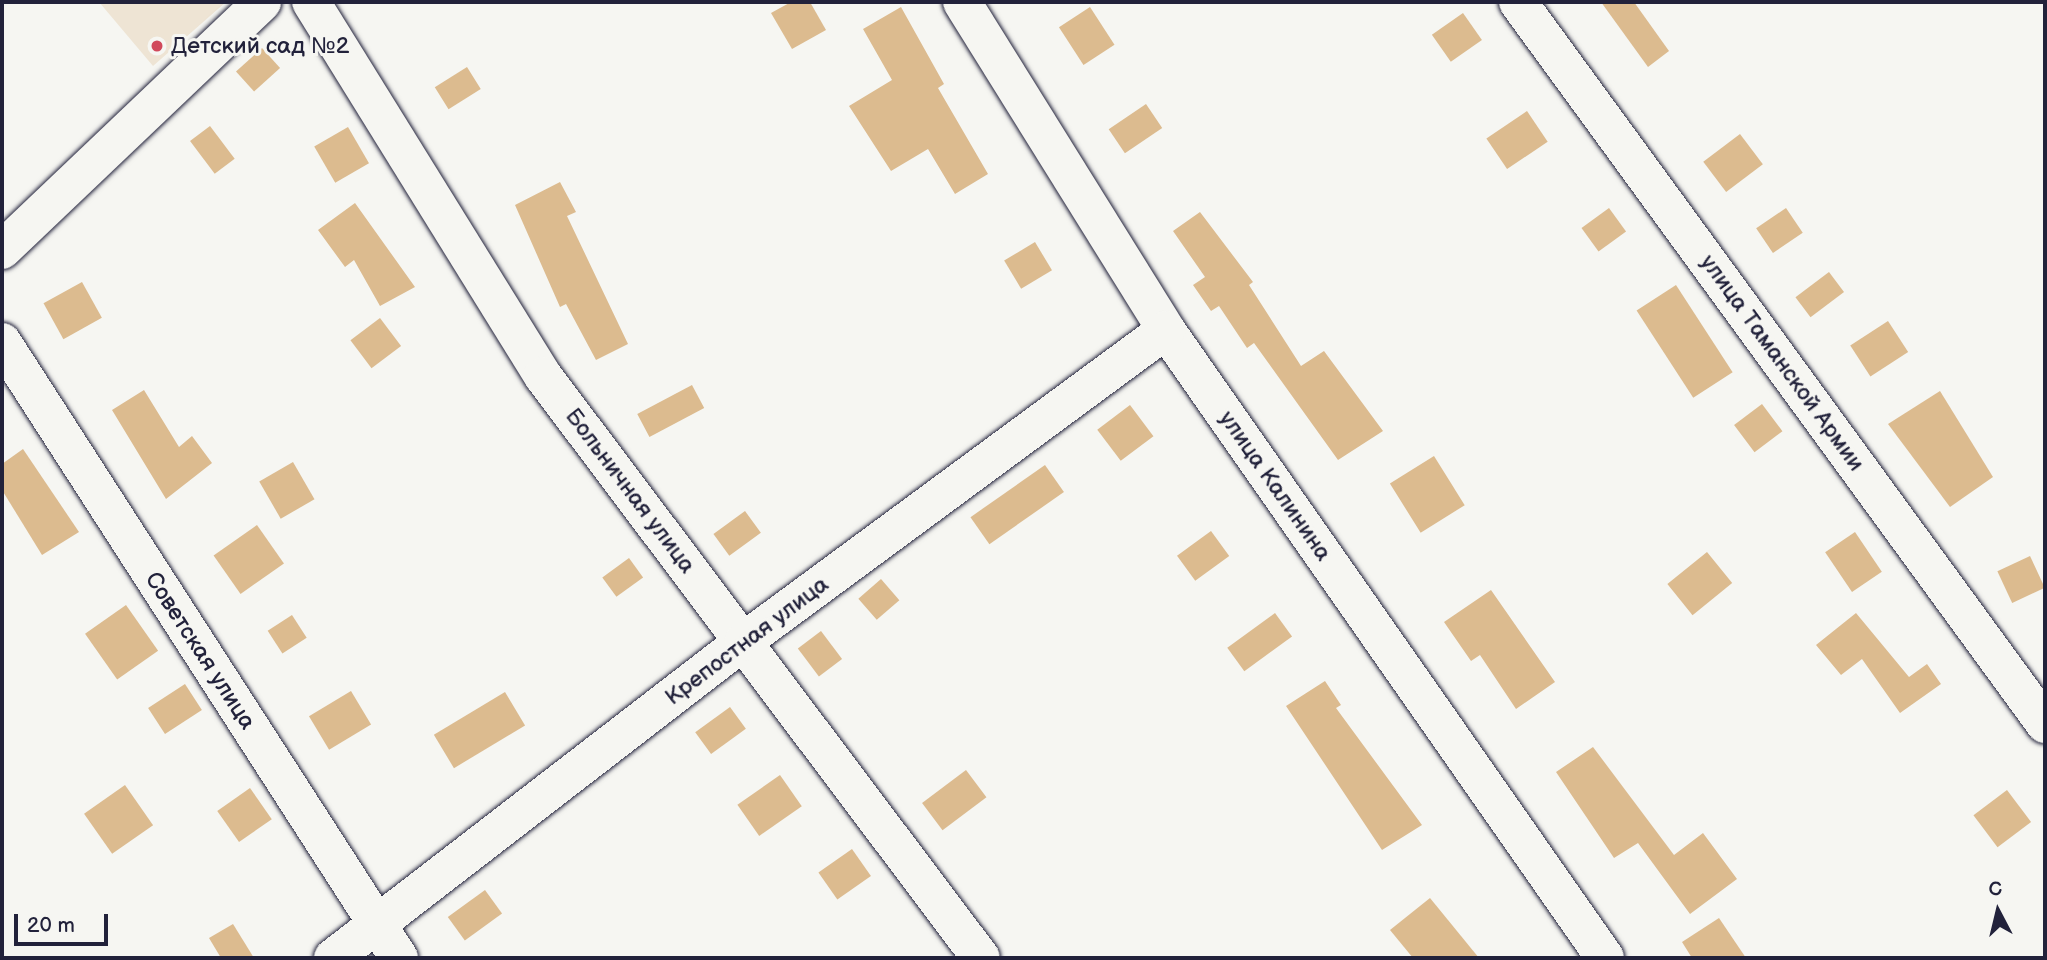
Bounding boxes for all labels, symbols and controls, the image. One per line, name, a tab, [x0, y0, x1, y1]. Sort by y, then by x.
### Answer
place label: Детский сад №2	[171, 32, 349, 60]
marker: Детский сад №2	[149, 38, 165, 54]
street label: улица Таманской Армии	[1694, 249, 1870, 477]
street label: Больничная улица	[559, 403, 701, 579]
street label: улица Калинина	[1213, 406, 1337, 566]
street label: Советская улица	[139, 567, 261, 735]
street label: Крепостная улица	[660, 571, 834, 711]
north arrow	[1963, 876, 2033, 946]
text: С	[1987, 877, 2003, 902]
scale bar	[18, 900, 112, 944]
text: 20 m	[27, 913, 75, 938]

